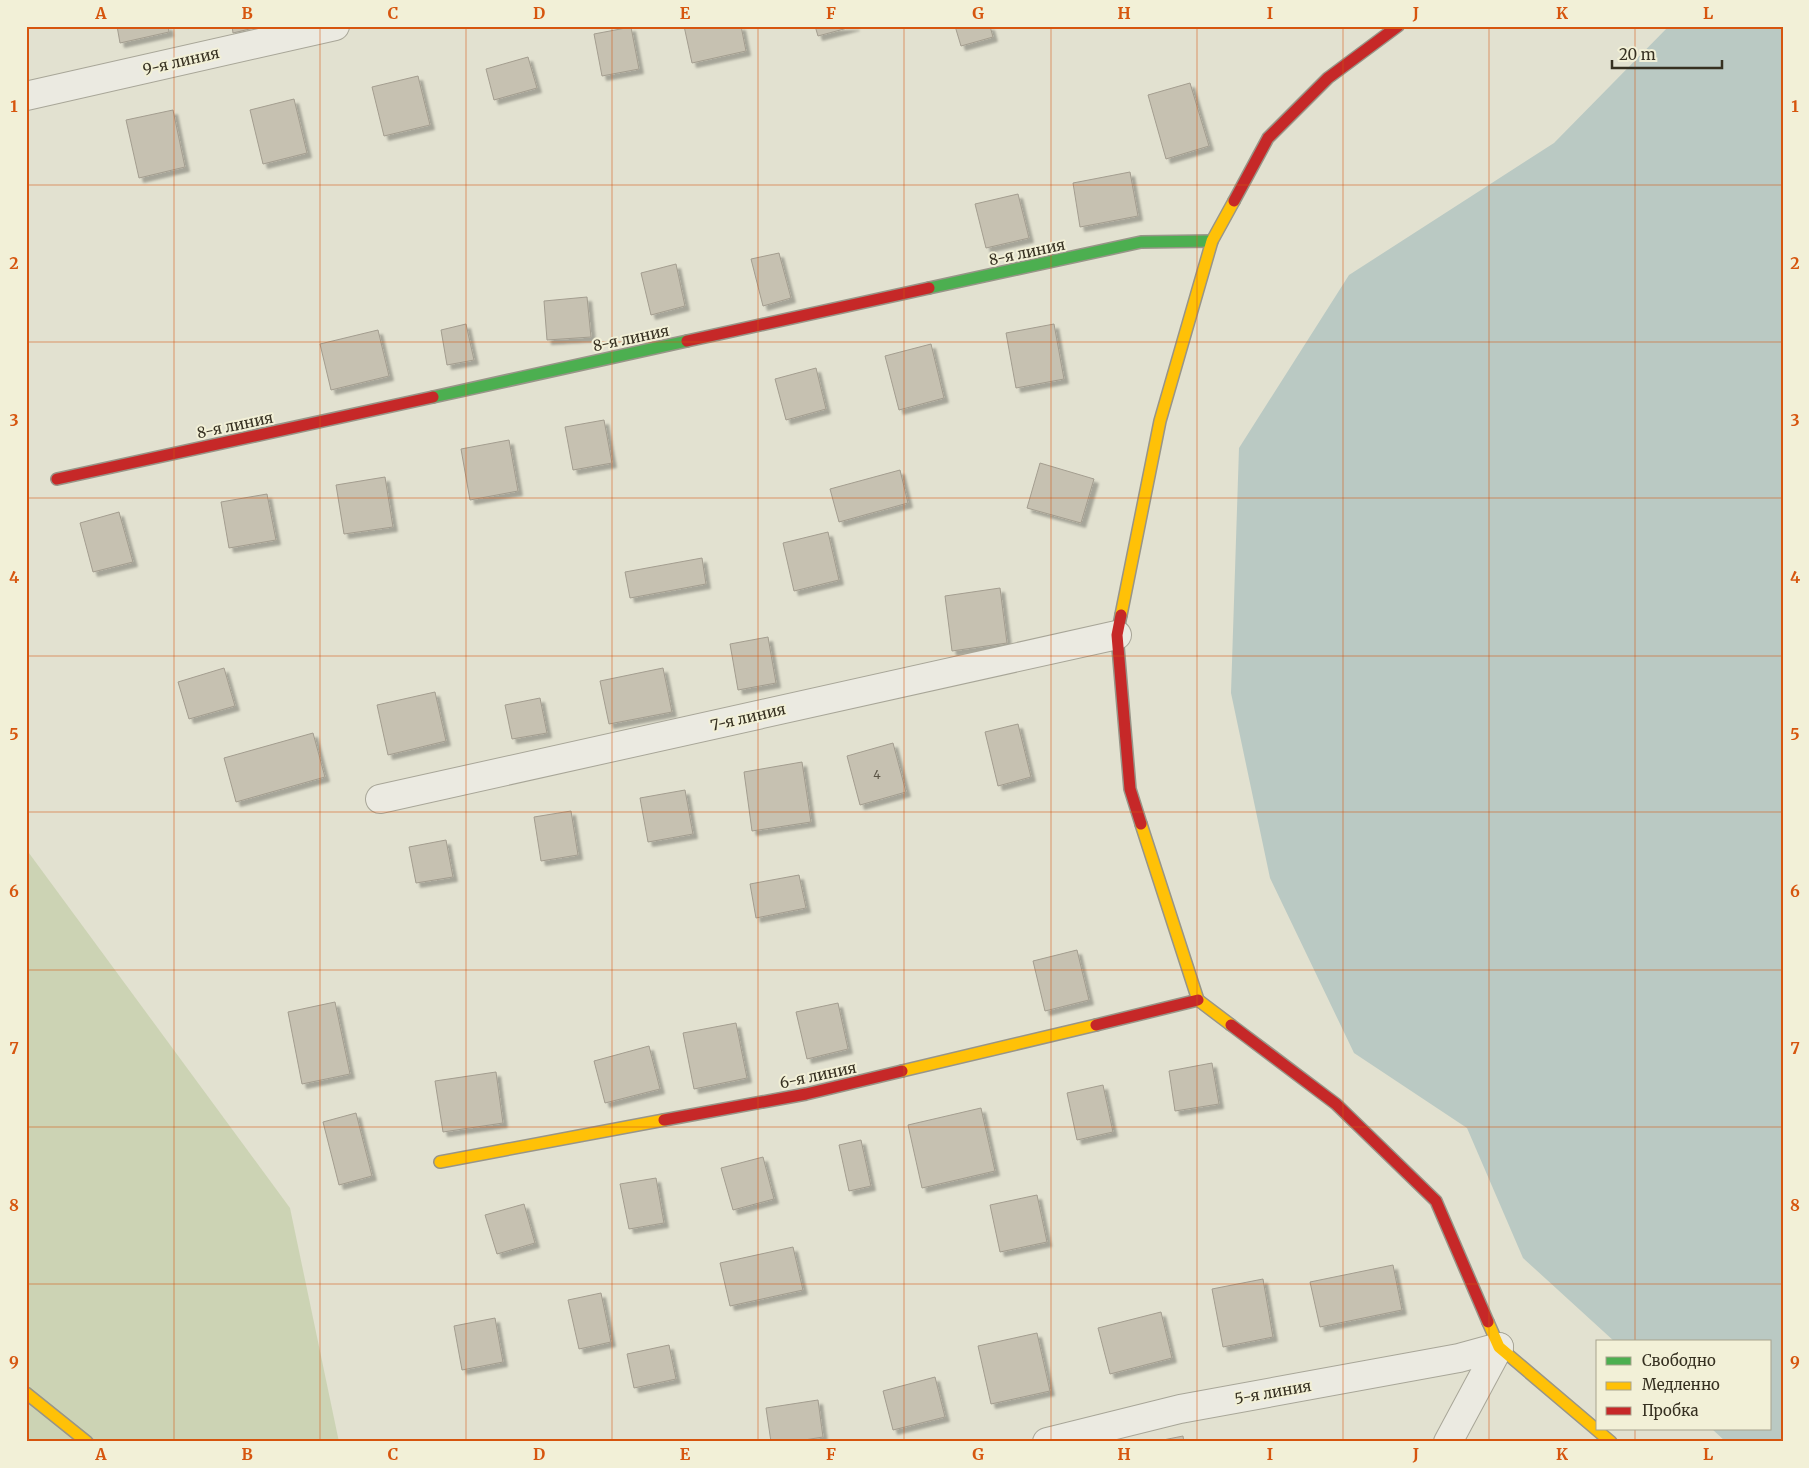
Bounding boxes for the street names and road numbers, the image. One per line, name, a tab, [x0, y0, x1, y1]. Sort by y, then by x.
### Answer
street label: 9-я линия	[141, 43, 221, 79]
street label: 8-я линия	[987, 235, 1067, 269]
street label: 8-я линия	[591, 321, 671, 355]
street label: 8-я линия	[195, 408, 275, 442]
street label: 7-я линия	[709, 699, 787, 735]
street label: 6-я линия	[778, 1058, 858, 1092]
street label: 5-я линия	[1233, 1376, 1313, 1408]

